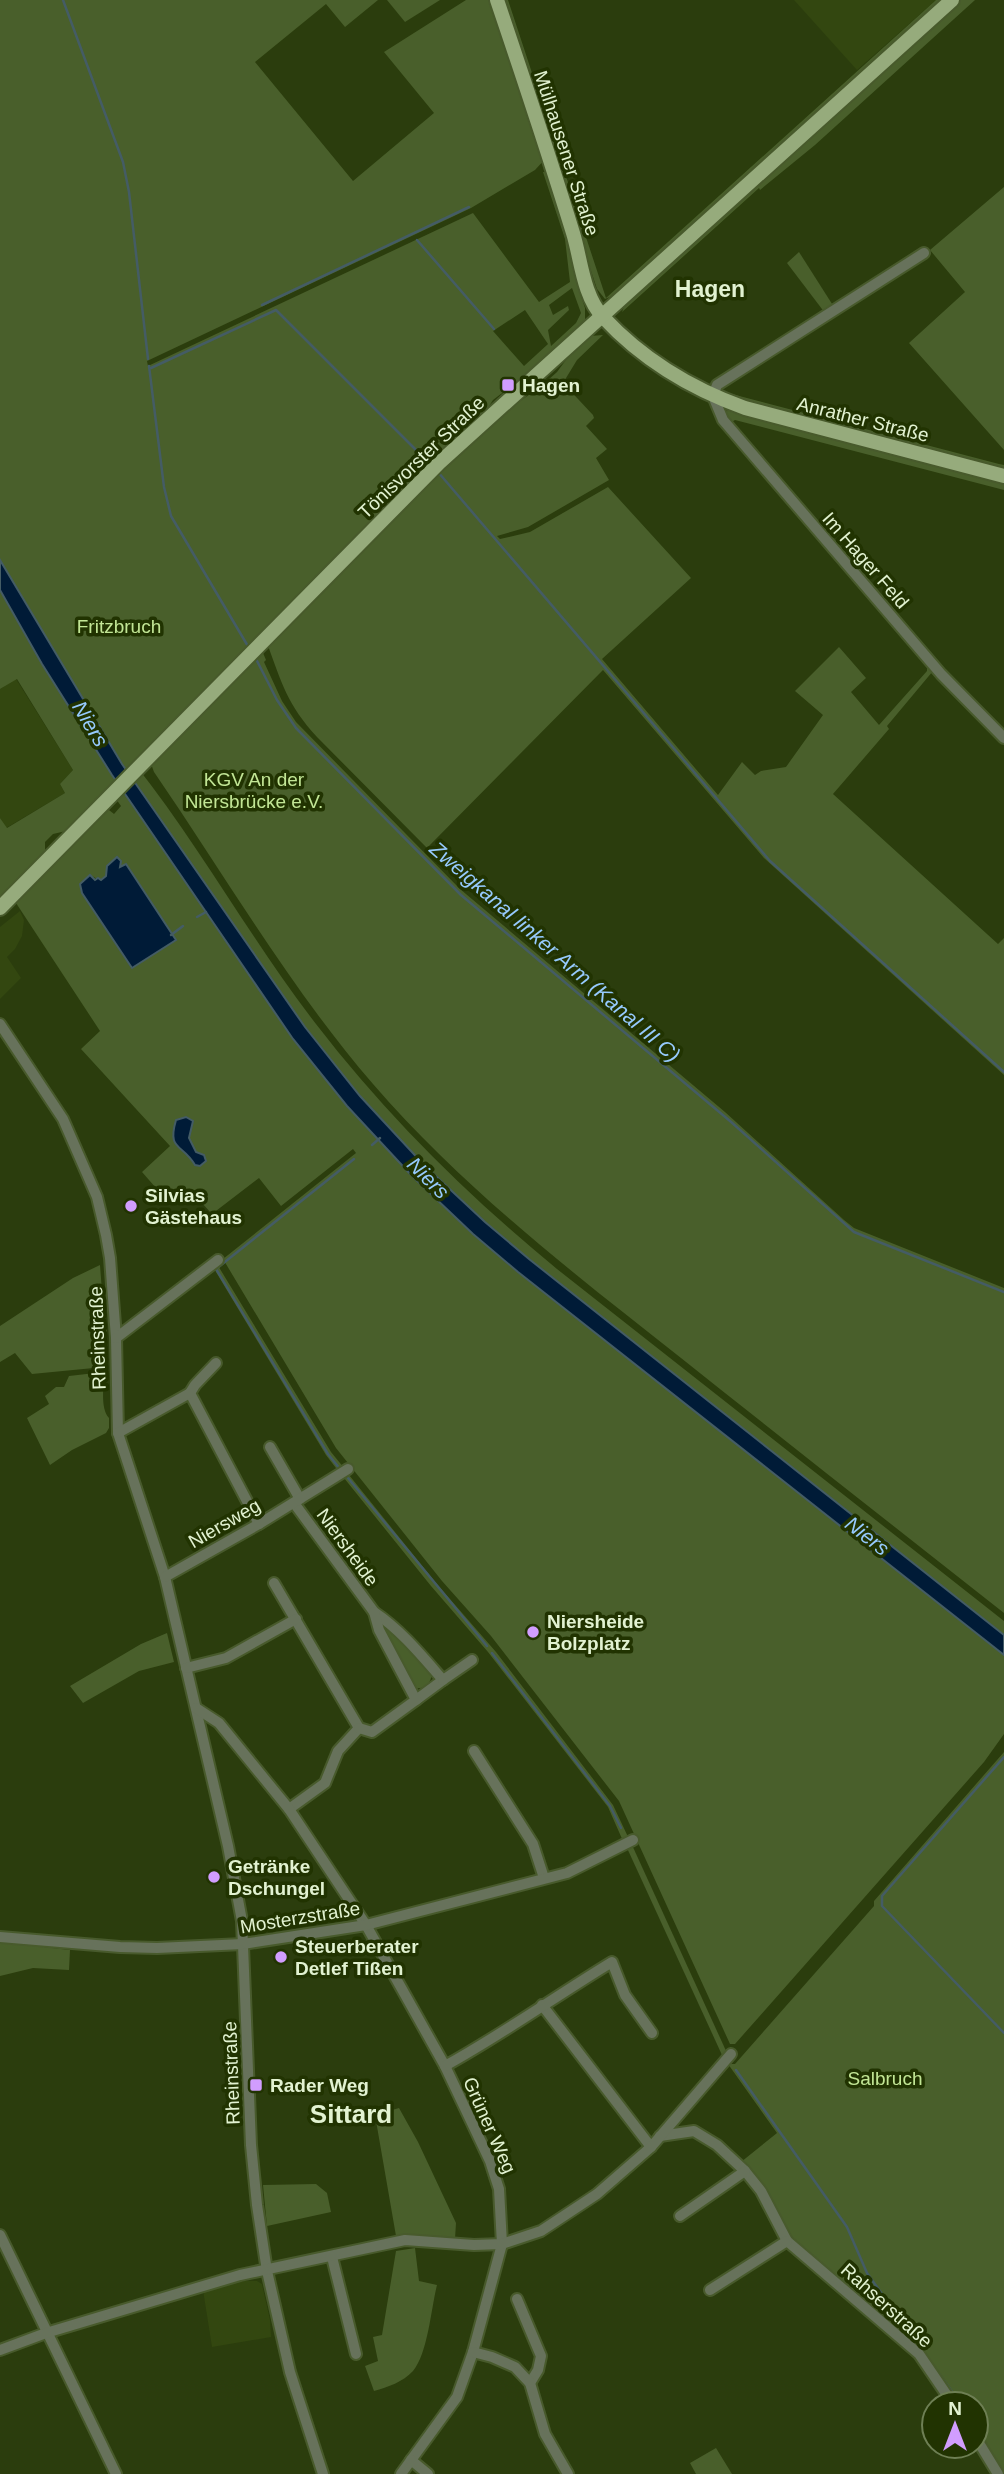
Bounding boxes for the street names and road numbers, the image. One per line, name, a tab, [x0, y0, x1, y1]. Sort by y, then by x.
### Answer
street label: Mülhausener Straße	[530, 68, 603, 238]
street label: Tönisvorster Straße	[354, 392, 489, 523]
street label: Anrather Straße	[795, 393, 931, 446]
street label: Im Hager Feld	[818, 508, 913, 613]
street label: Rheinstraße	[85, 1286, 110, 1390]
street label: Niersweg	[185, 1495, 264, 1552]
street label: Niersheide	[312, 1504, 383, 1590]
street label: Mosterzstraße	[238, 1898, 362, 1937]
street label: Rheinstraße	[219, 2021, 244, 2125]
street label: Grüner Weg	[459, 2074, 520, 2177]
street label: Rahserstraße	[837, 2259, 936, 2352]

